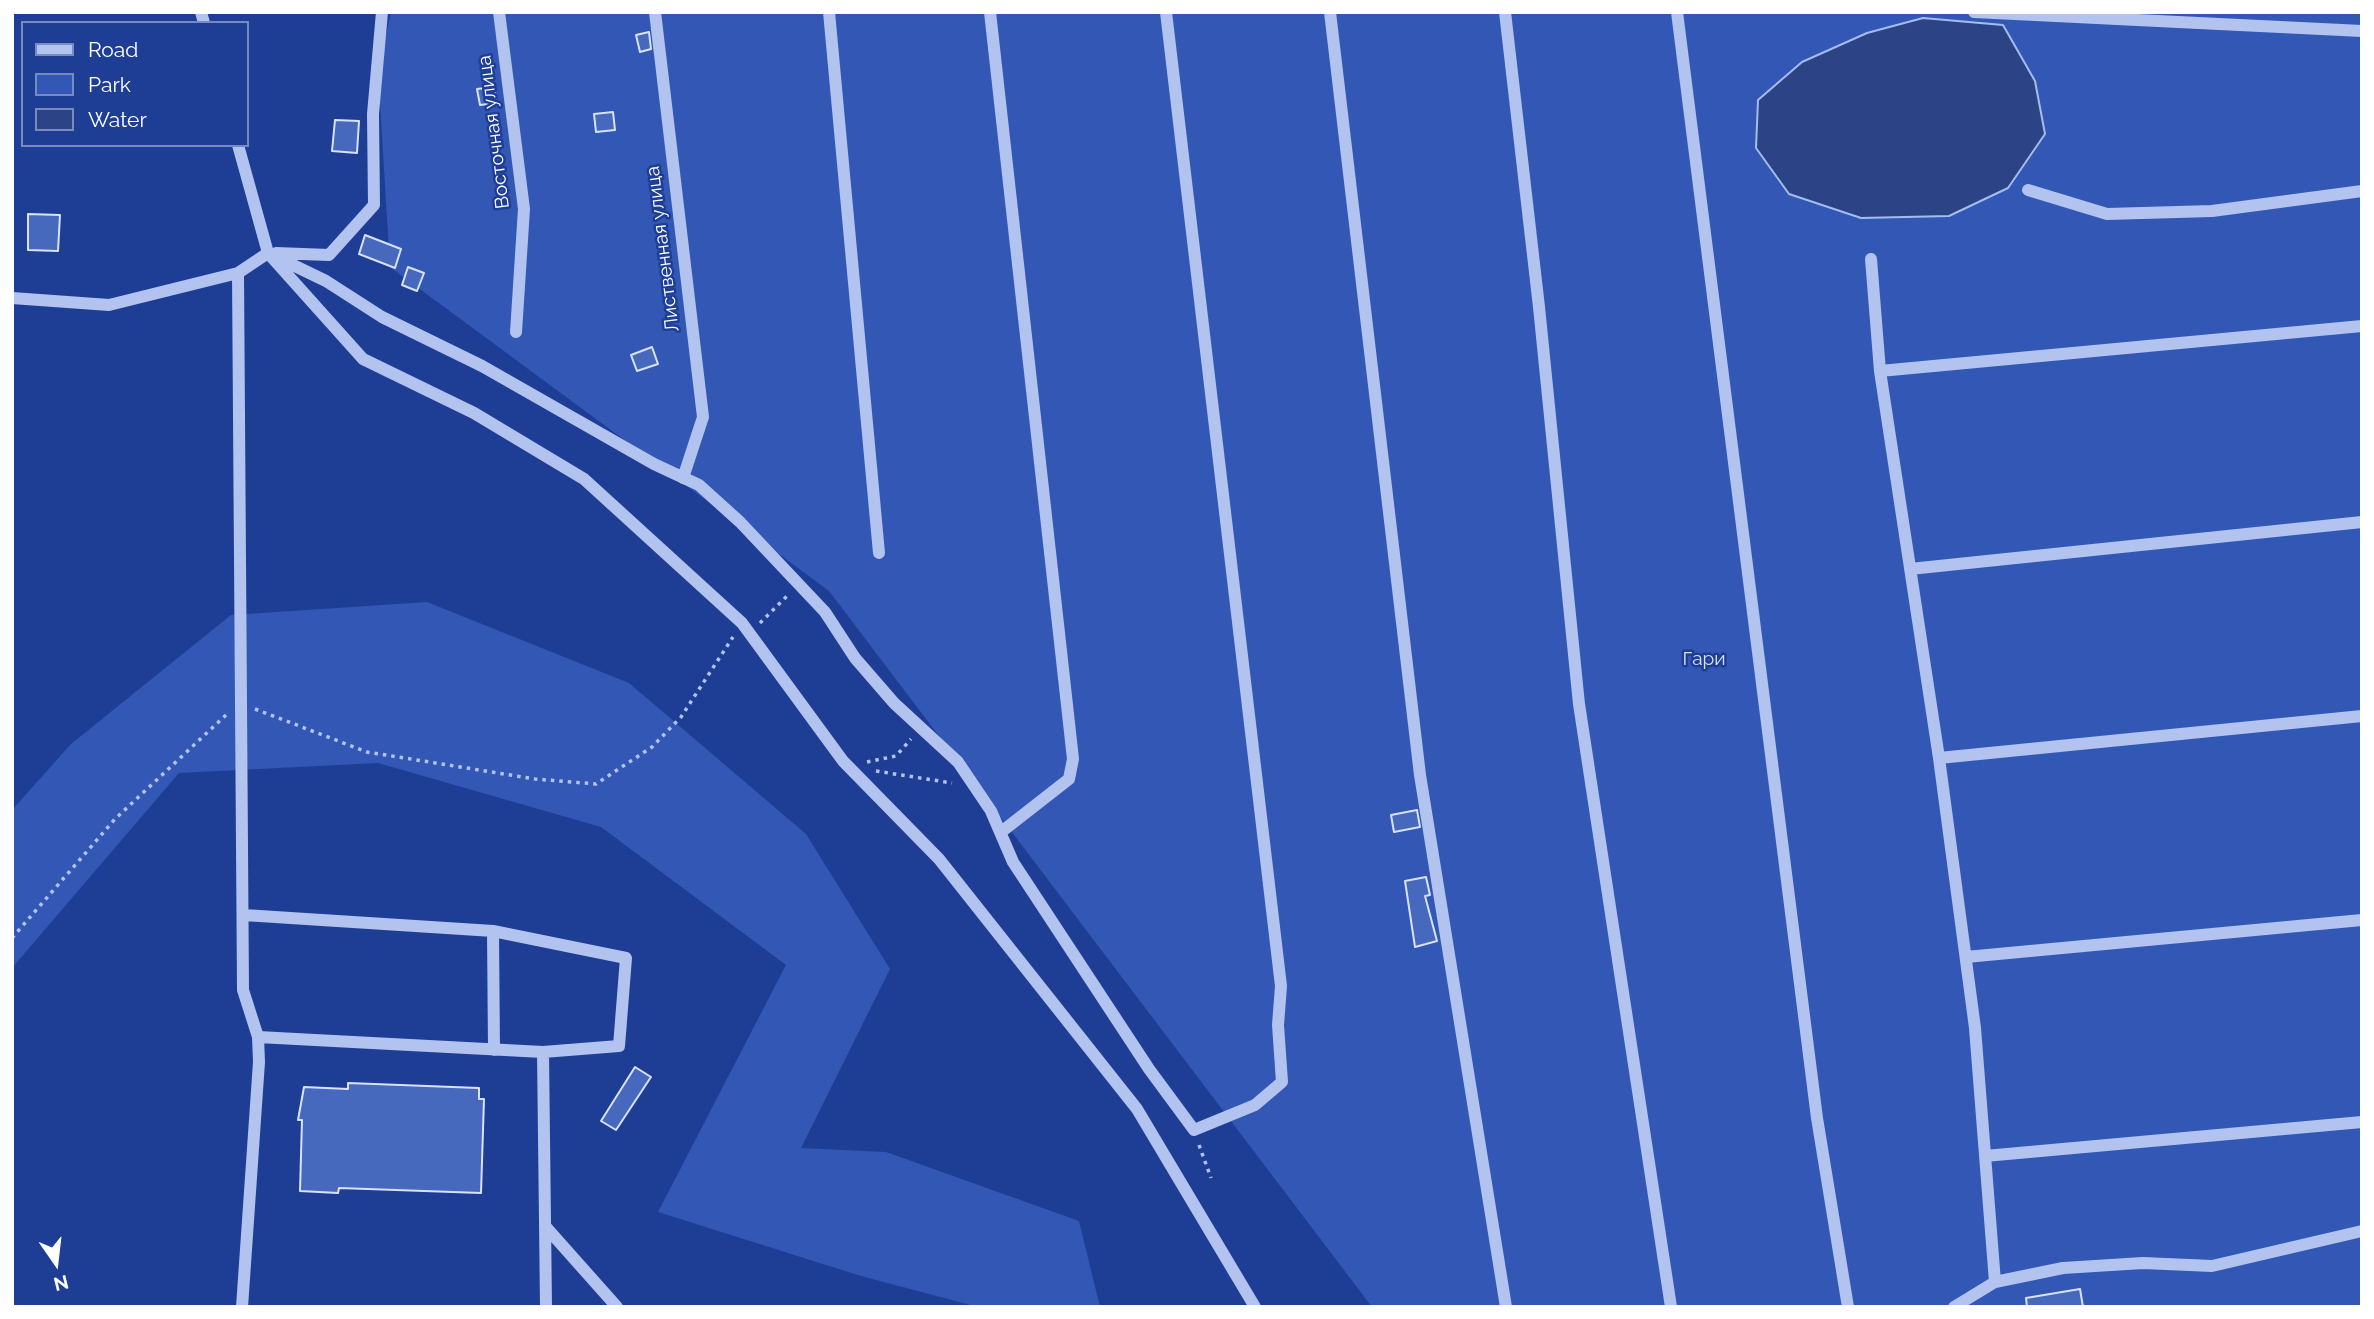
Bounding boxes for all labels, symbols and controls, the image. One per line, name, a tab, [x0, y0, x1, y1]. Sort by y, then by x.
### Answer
legend	[21, 21, 248, 147]
text: Road	[88, 37, 138, 62]
street label: Восточная улица	[473, 54, 515, 210]
text: Park	[88, 72, 131, 97]
text: Water	[88, 107, 147, 132]
street label: Лиственная улица	[642, 165, 684, 333]
park label: Гари	[1682, 648, 1726, 670]
north arrow	[21, 1228, 91, 1298]
text: N	[51, 1271, 71, 1296]

